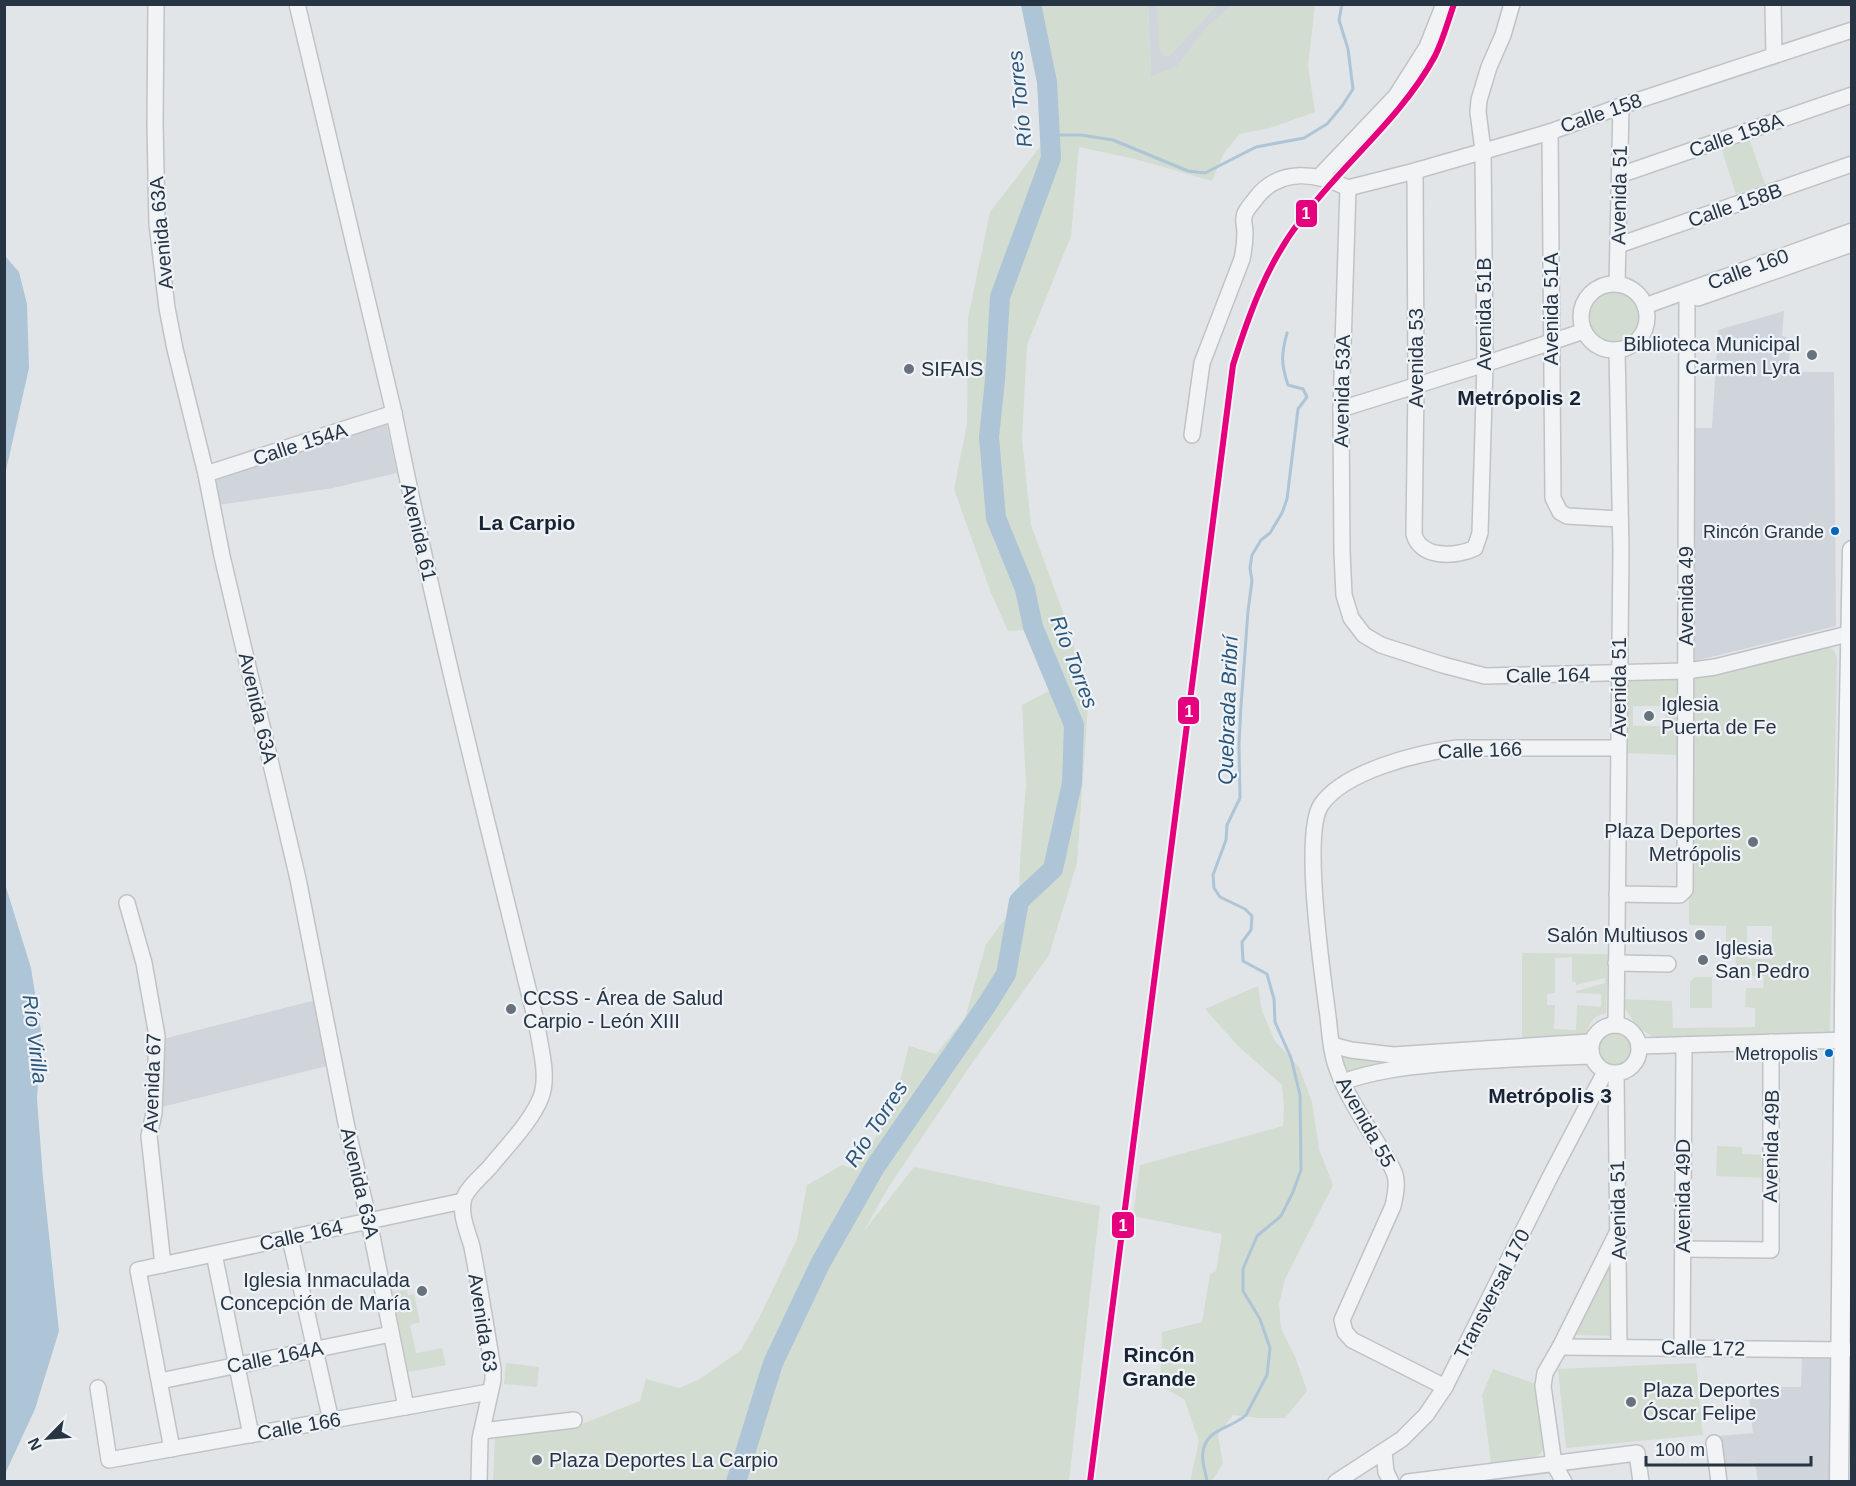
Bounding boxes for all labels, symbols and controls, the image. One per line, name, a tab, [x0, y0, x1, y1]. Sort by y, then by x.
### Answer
water label: Río Torres	[1003, 49, 1036, 149]
street label: Calle 158	[1557, 89, 1645, 137]
street label: Calle 158A	[1686, 108, 1786, 161]
street label: Avenida 51	[1607, 145, 1631, 245]
street label: Avenida 63A	[145, 175, 177, 290]
street label: Calle 158B	[1685, 179, 1785, 231]
line badge: 1	[1295, 199, 1318, 228]
text: 1	[1302, 205, 1311, 222]
street label: Calle 160	[1705, 244, 1791, 294]
street label: Avenida 51A	[1540, 252, 1562, 366]
street label: Avenida 51B	[1473, 257, 1495, 371]
street label: Avenida 53	[1405, 308, 1427, 408]
place label: Biblioteca Municipal Carmen Lyra	[1623, 333, 1801, 378]
street label: Avenida 53A	[1330, 334, 1354, 448]
marker: Biblioteca Municipal Carmen Lyra	[1805, 348, 1819, 362]
place label: SIFAIS	[921, 358, 983, 380]
marker: SIFAIS	[902, 362, 916, 376]
district label: Metrópolis 2	[1457, 386, 1581, 409]
street label: Calle 154A	[250, 418, 351, 470]
street label: Avenida 61	[397, 481, 441, 583]
district label: La Carpio	[479, 511, 575, 534]
place label: Rincón Grande	[1703, 522, 1824, 542]
marker: Rincón Grande	[1829, 525, 1841, 537]
street label: Avenida 49	[1675, 546, 1697, 646]
water label: Río Torres	[1046, 612, 1103, 712]
water label: Quebrada Bribrí	[1213, 633, 1242, 785]
street label: Avenida 51	[1608, 637, 1630, 737]
street label: Avenida 63A	[235, 650, 282, 766]
street label: Calle 164	[1506, 663, 1590, 687]
place label: Iglesia Puerta de Fe	[1661, 693, 1777, 738]
line badge: 1	[1177, 696, 1200, 725]
text: 1	[1185, 703, 1194, 720]
marker: Iglesia Puerta de Fe	[1642, 709, 1656, 723]
street label: Calle 166	[1437, 738, 1523, 762]
place label: Plaza Deportes Metrópolis	[1604, 820, 1741, 865]
marker: Plaza Deportes Metrópolis	[1746, 835, 1760, 849]
place label: Salón Multiusos	[1547, 924, 1688, 946]
marker: Salón Multiusos	[1693, 928, 1707, 942]
place label: Iglesia San Pedro	[1715, 937, 1810, 982]
marker: Iglesia San Pedro	[1696, 953, 1710, 967]
place label: CCSS - Área de Salud Carpio - León XIII	[523, 987, 723, 1032]
water label: Río Virilla	[19, 993, 52, 1085]
marker: CCSS - Área de Salud Carpio - León XIII	[504, 1002, 518, 1016]
street label: Avenida 67	[139, 1033, 165, 1133]
place label: Metropolis	[1735, 1044, 1818, 1064]
marker: Metropolis	[1823, 1047, 1835, 1059]
street label: Avenida 55	[1332, 1073, 1400, 1171]
water label: Río Torres	[839, 1076, 912, 1171]
district label: Metrópolis 3	[1488, 1084, 1612, 1107]
street label: Avenida 49B	[1759, 1089, 1783, 1203]
street label: Avenida 63A	[337, 1125, 384, 1241]
street label: Avenida 49D	[1672, 1139, 1694, 1253]
street label: Avenida 51	[1606, 1160, 1630, 1260]
line badge: 1	[1111, 1211, 1135, 1239]
street label: Calle 164	[257, 1215, 345, 1255]
text: 1	[1119, 1217, 1128, 1234]
street label: Transversal 170	[1450, 1225, 1534, 1363]
place label: Iglesia Inmaculada Concepción de María	[220, 1269, 411, 1314]
street label: Avenida 63	[464, 1272, 502, 1374]
marker: Iglesia Inmaculada Concepción de María	[415, 1284, 429, 1298]
street label: Calle 172	[1661, 1336, 1745, 1360]
street label: Calle 164A	[225, 1337, 326, 1377]
district label: Rincón Grande	[1122, 1343, 1196, 1390]
place label: Plaza Deportes Óscar Felipe	[1643, 1379, 1780, 1424]
marker: Plaza Deportes Óscar Felipe	[1624, 1395, 1638, 1409]
north arrow	[18, 1408, 78, 1468]
street label: Calle 166	[255, 1408, 343, 1444]
scale bar	[1646, 1429, 1811, 1467]
text: N	[25, 1435, 45, 1453]
text: 100 m	[1655, 1440, 1705, 1460]
place label: Plaza Deportes La Carpio	[549, 1449, 778, 1471]
marker: Plaza Deportes La Carpio	[530, 1453, 544, 1467]

